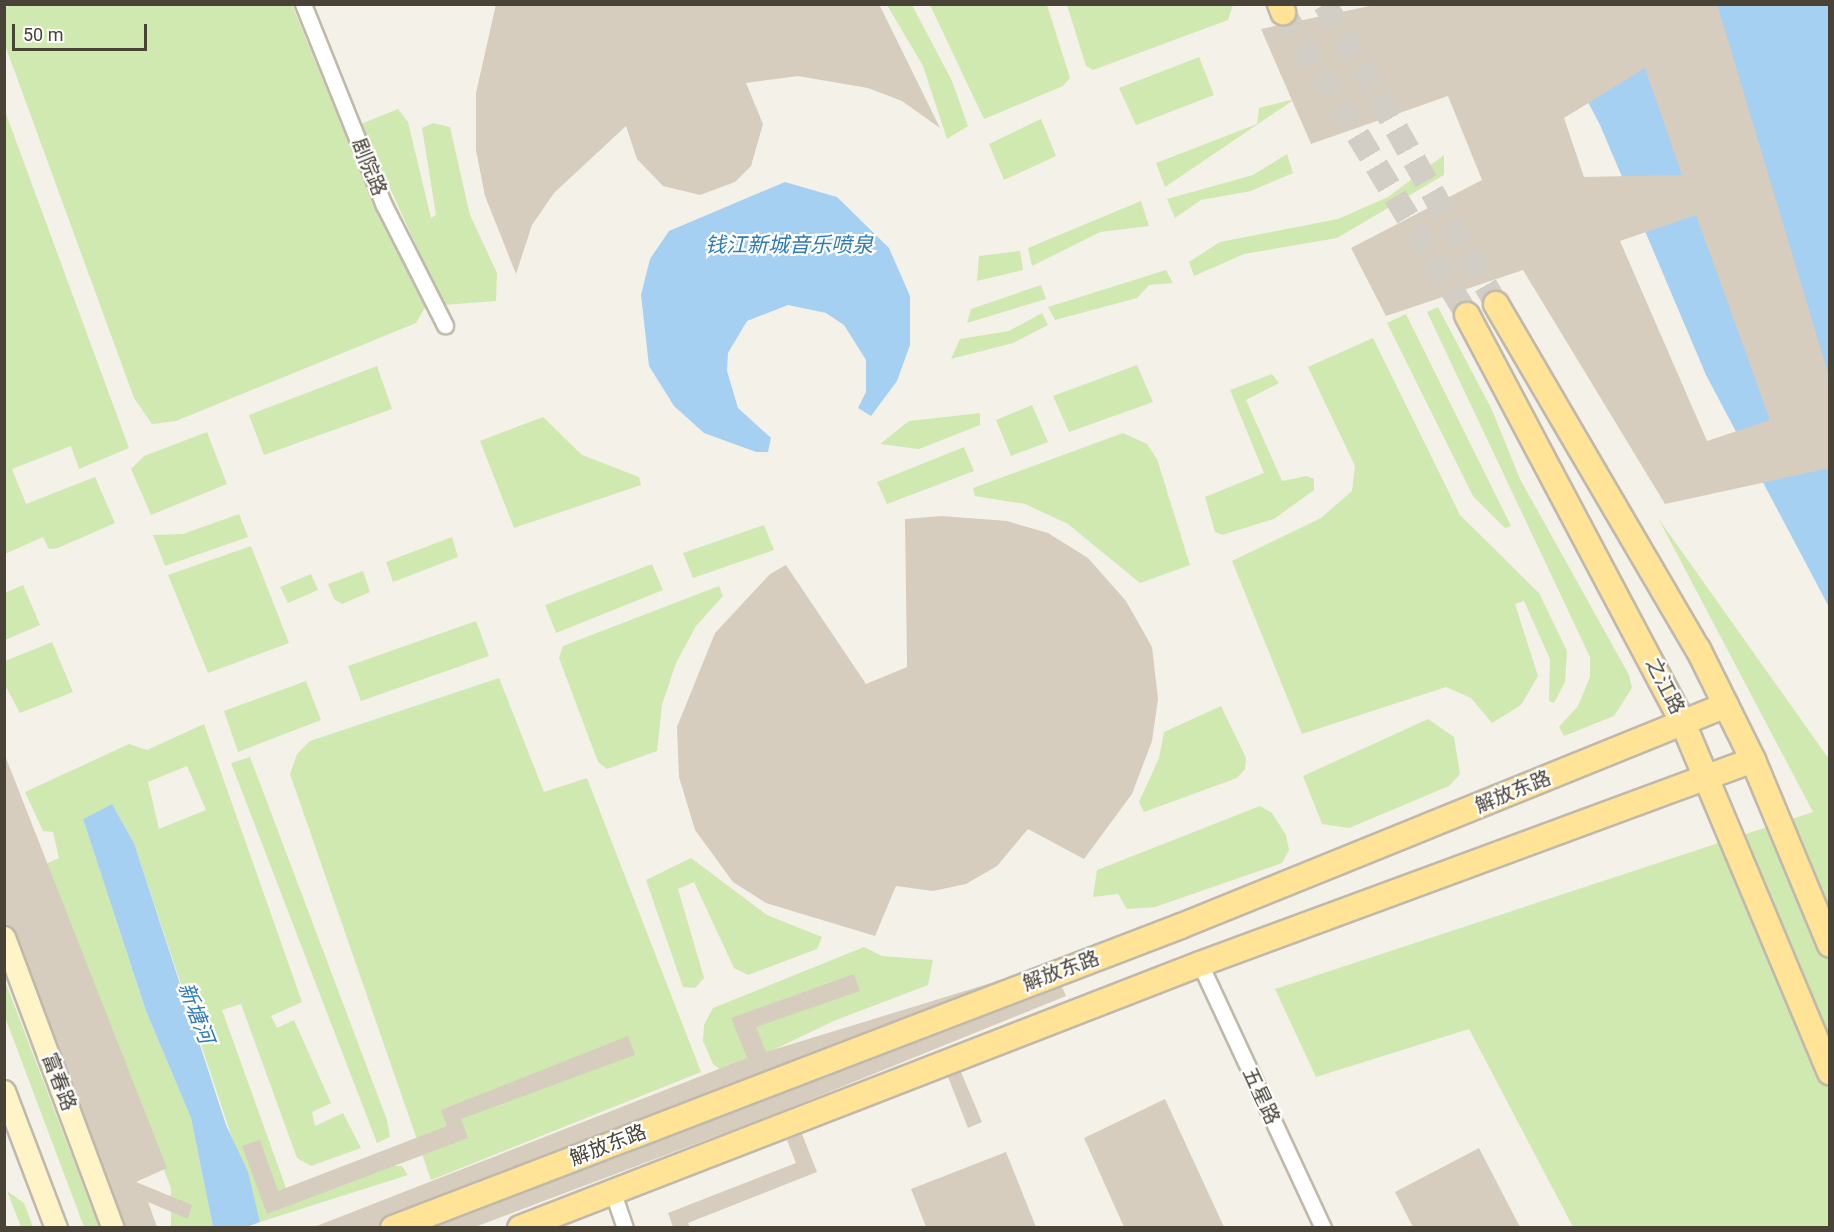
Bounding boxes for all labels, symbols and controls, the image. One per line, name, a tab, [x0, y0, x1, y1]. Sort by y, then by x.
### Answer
scale bar	[15, 12, 150, 50]
text: 50 m	[23, 24, 63, 45]
street label: 剧院路	[347, 135, 391, 199]
water label: 钱江新城音乐喷泉	[705, 232, 873, 258]
street label: 之江路	[1641, 654, 1689, 718]
street label: 解放东路	[1471, 766, 1555, 818]
street label: 解放东路	[1019, 946, 1103, 996]
water label: 新塘河	[173, 979, 219, 1047]
street label: 富春路	[37, 1050, 81, 1114]
street label: 五星路	[1237, 1064, 1285, 1128]
street label: 解放东路	[566, 1119, 650, 1171]

